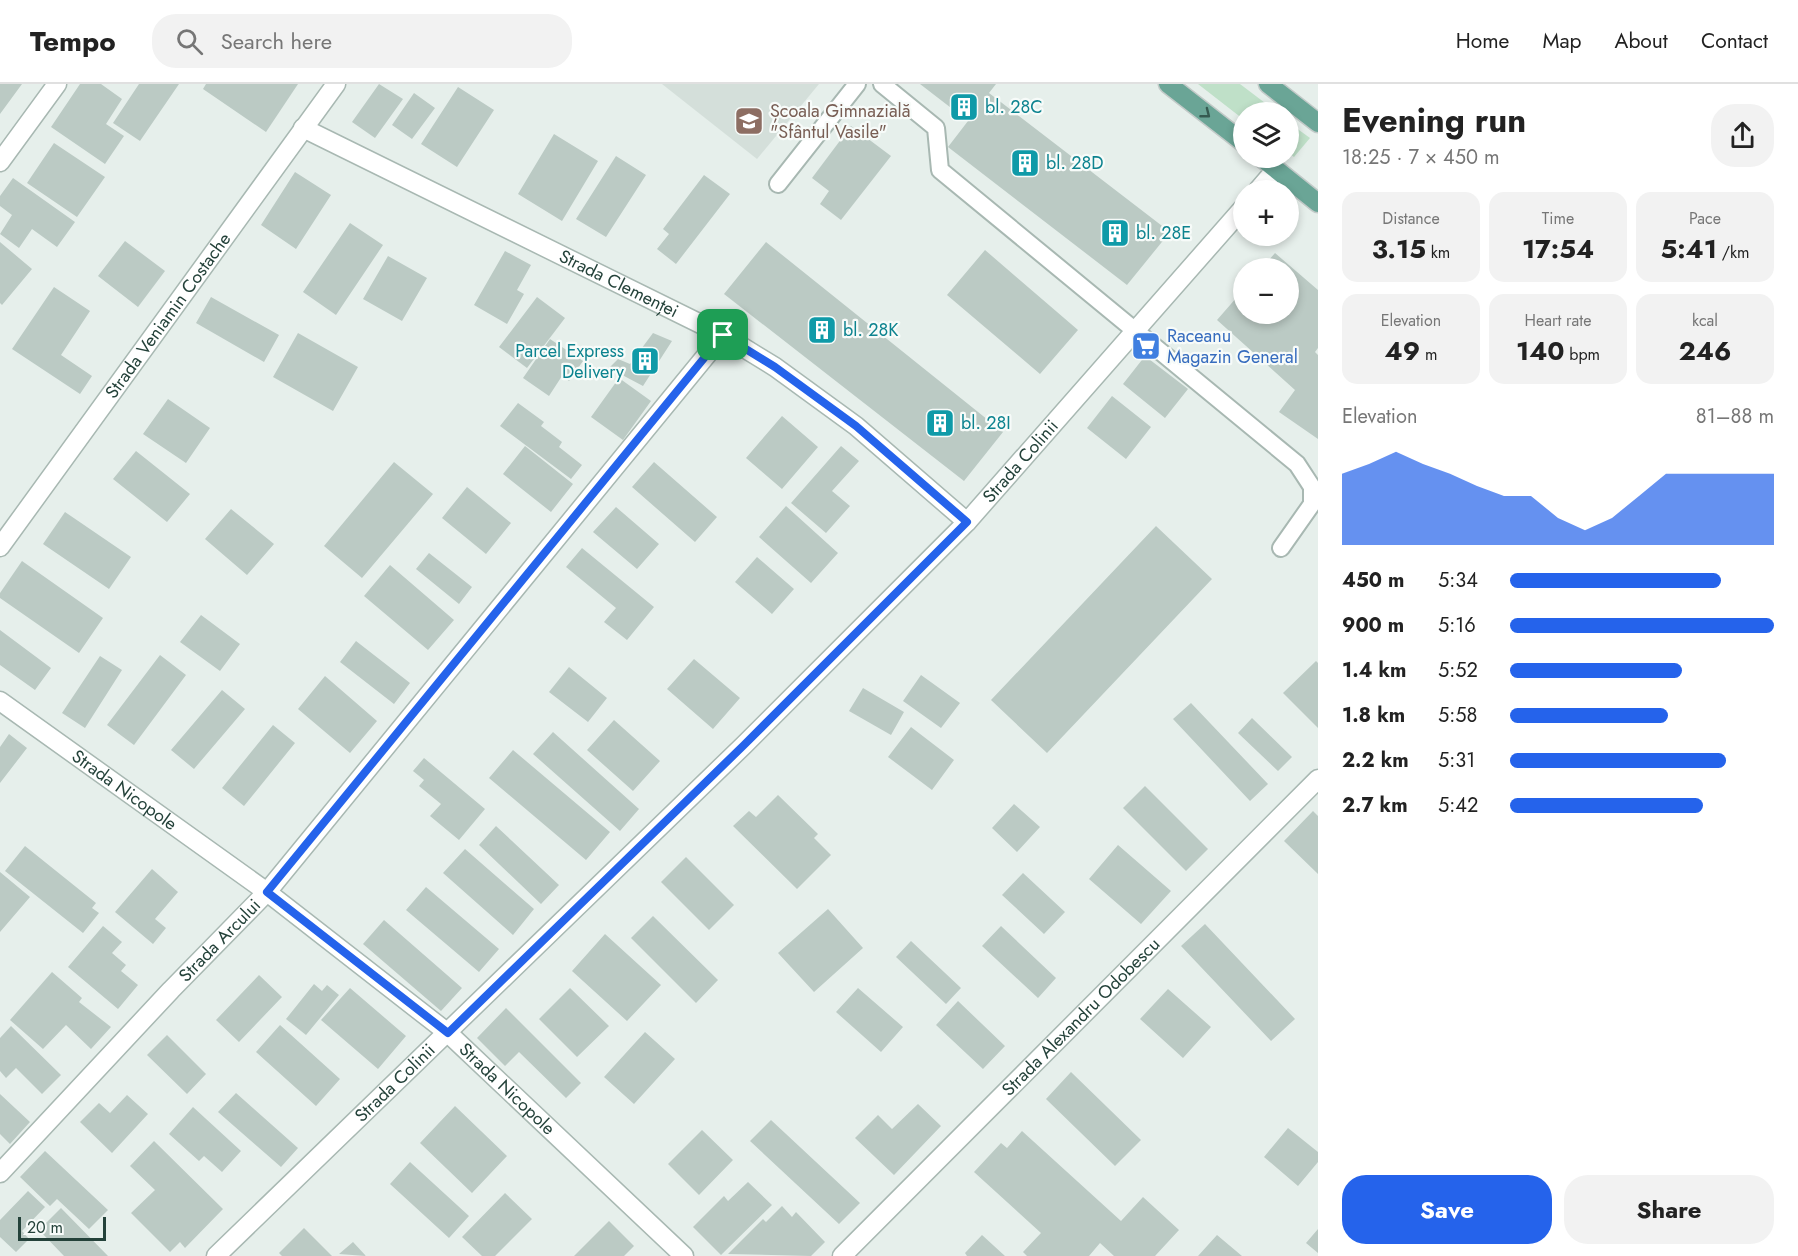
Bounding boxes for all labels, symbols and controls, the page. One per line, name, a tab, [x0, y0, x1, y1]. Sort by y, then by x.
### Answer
search box	[152, 14, 572, 68]
text: Tempo	[30, 21, 116, 62]
icon: search	[173, 25, 206, 58]
text: Search here	[221, 25, 332, 57]
text: Home	[1456, 26, 1509, 56]
text: Map	[1542, 26, 1582, 56]
text: About	[1615, 26, 1668, 56]
text: Contact	[1701, 26, 1768, 56]
building icon: bl. 28C	[948, 91, 980, 123]
place label: bl. 28C	[985, 94, 1043, 120]
text: Evening run	[1342, 97, 1526, 144]
place label: Școala Gimnazială "Sfântul Vasile"	[770, 98, 910, 145]
map controls	[1233, 102, 1299, 324]
button: layers	[1233, 102, 1299, 168]
button: share	[1711, 104, 1774, 167]
school or university icon: Școala Gimnazială "Sfântul Vasile"	[733, 105, 765, 137]
one-way arrow	[1199, 106, 1210, 117]
text: 18:25 · 7 × 450 m	[1342, 143, 1500, 172]
building icon: bl. 28D	[1009, 147, 1041, 179]
place label: bl. 28D	[1046, 150, 1104, 176]
button: +	[1233, 180, 1299, 246]
text: Distance	[1382, 207, 1440, 230]
text: Time	[1542, 207, 1574, 230]
text: Pace	[1689, 207, 1721, 230]
building icon: bl. 28E	[1099, 217, 1131, 249]
place label: bl. 28E	[1136, 220, 1191, 246]
street label: Strada Veniamin Costache	[99, 227, 237, 404]
text: 3.15	[1372, 230, 1426, 268]
text: 17:54	[1522, 230, 1594, 268]
text: 5:41	[1660, 230, 1717, 268]
text: km	[1426, 241, 1450, 264]
text: /km	[1717, 241, 1750, 264]
street label: Strada Clemenței	[555, 243, 683, 324]
button: −	[1233, 258, 1299, 324]
pin	[697, 309, 748, 360]
text: Elevation	[1381, 309, 1441, 332]
text: Heart rate	[1525, 309, 1591, 332]
text: kcal	[1692, 309, 1718, 332]
building icon: bl. 28K	[806, 314, 838, 346]
place label: bl. 28K	[843, 317, 899, 343]
icon: arrive	[706, 318, 739, 351]
place label: Raceanu Magazin General	[1167, 323, 1298, 370]
supermarket icon: Raceanu Magazin General	[1130, 330, 1162, 362]
text: 49	[1385, 332, 1420, 370]
text: 140	[1516, 332, 1565, 370]
text: 246	[1679, 332, 1731, 370]
place label: Parcel Express Delivery	[515, 338, 624, 385]
text: m	[1420, 343, 1437, 366]
text: bpm	[1565, 343, 1600, 366]
building icon: Parcel Express Delivery	[629, 345, 661, 377]
text: Elevation	[1342, 402, 1417, 431]
text: 81–88 m	[1696, 402, 1774, 431]
building icon: bl. 28I	[924, 407, 956, 439]
place label: bl. 28I	[961, 410, 1011, 436]
street label: Strada Colinii	[977, 414, 1064, 509]
text: 450 m	[1342, 566, 1405, 595]
text: 5:34	[1438, 566, 1478, 595]
text: 900 m	[1342, 611, 1404, 640]
text: 5:16	[1438, 611, 1476, 640]
text: 1.4 km	[1342, 656, 1407, 685]
text: 5:52	[1438, 656, 1478, 685]
text: 1.8 km	[1342, 701, 1405, 730]
text: 5:58	[1438, 701, 1477, 730]
street label: Strada Nicopole	[66, 743, 182, 837]
text: 2.2 km	[1342, 746, 1409, 775]
text: 5:31	[1438, 746, 1475, 775]
text: 2.7 km	[1342, 791, 1408, 820]
text: 5:42	[1438, 791, 1478, 820]
street label: Strada Arcului	[173, 893, 267, 988]
street label: Strada Alexandru Odobescu	[996, 932, 1166, 1102]
street label: Strada Nicopole	[453, 1037, 561, 1141]
street label: Strada Colinii	[349, 1038, 441, 1128]
button: Save	[1342, 1175, 1552, 1244]
button: Share	[1564, 1175, 1774, 1244]
scale bar	[18, 1214, 106, 1242]
text: 20 m	[27, 1216, 63, 1239]

